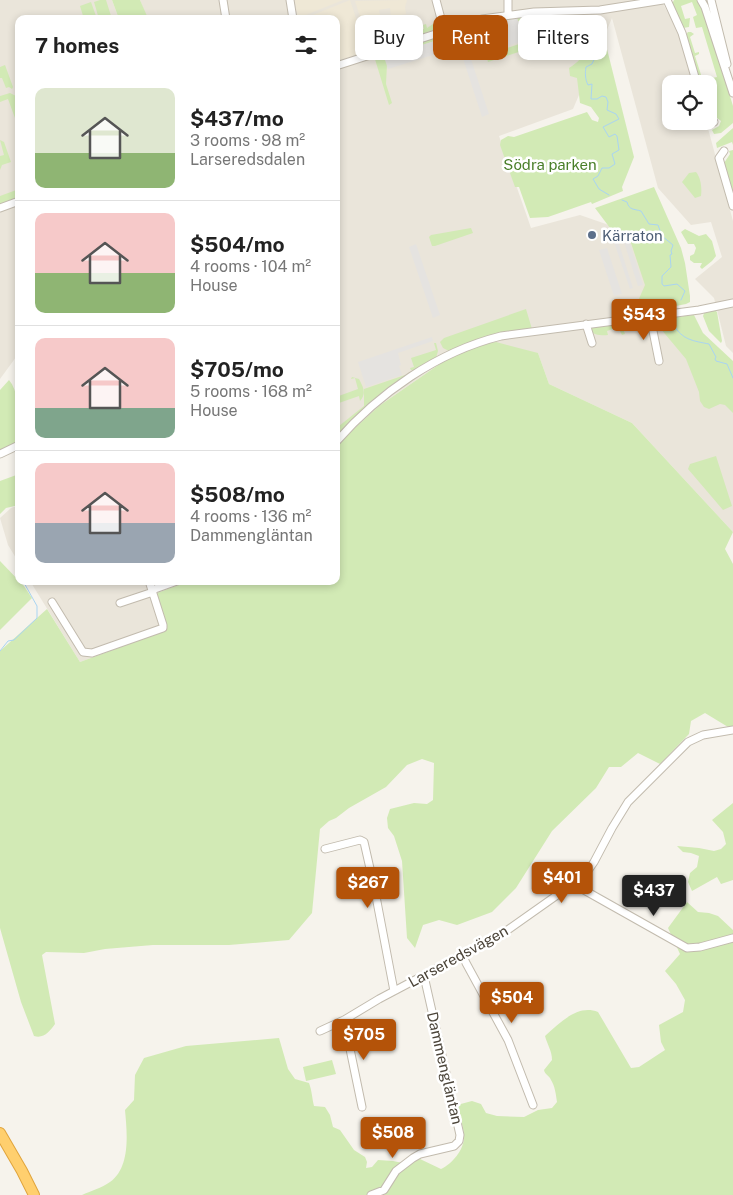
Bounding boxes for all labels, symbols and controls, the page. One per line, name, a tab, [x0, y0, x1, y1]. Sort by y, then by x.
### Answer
chip: Buy	[355, 15, 423, 60]
chip: Rent	[433, 15, 508, 60]
chip: Filters	[518, 15, 607, 60]
icon: filters	[292, 31, 320, 59]
text: 7 homes	[35, 33, 119, 58]
map controls	[662, 75, 717, 130]
button: locate	[662, 75, 717, 130]
text: $437/mo	[190, 106, 284, 131]
icon: home	[75, 108, 135, 168]
text: 3 rooms · 98 m²	[190, 131, 305, 150]
text: Larseredsdalen	[190, 150, 305, 169]
park label: Södra parken	[503, 156, 597, 173]
place label: Kärraton	[602, 227, 663, 244]
marker: Kärraton	[586, 229, 598, 241]
text: $504/mo	[190, 232, 285, 257]
icon: home	[75, 233, 135, 293]
text: 4 rooms · 104 m²	[190, 257, 311, 276]
text: House	[190, 276, 238, 295]
pin: $543	[614, 298, 674, 341]
text: $543	[623, 305, 665, 324]
text: $705/mo	[190, 357, 284, 382]
icon: home	[75, 358, 135, 418]
text: 5 rooms · 168 m²	[190, 382, 312, 401]
text: House	[190, 401, 238, 420]
text: $508/mo	[190, 482, 285, 507]
icon: home	[75, 483, 135, 543]
text: 4 rooms · 136 m²	[190, 507, 311, 526]
text: Dammengläntan	[190, 526, 313, 545]
pin: $401	[532, 862, 592, 904]
pin: $267	[338, 866, 398, 909]
text: $401	[543, 868, 581, 887]
text: $267	[347, 873, 389, 892]
pin: $437	[624, 874, 684, 917]
text: $437	[633, 881, 675, 900]
street label: Larseredsvägen	[405, 922, 511, 990]
pin: $504	[482, 982, 542, 1024]
text: $504	[491, 988, 533, 1007]
street label: Dammengläntan	[424, 1010, 466, 1126]
pin: $705	[334, 1018, 394, 1061]
text: $705	[343, 1025, 385, 1044]
pin: $508	[363, 1116, 423, 1159]
text: $508	[372, 1123, 414, 1142]

